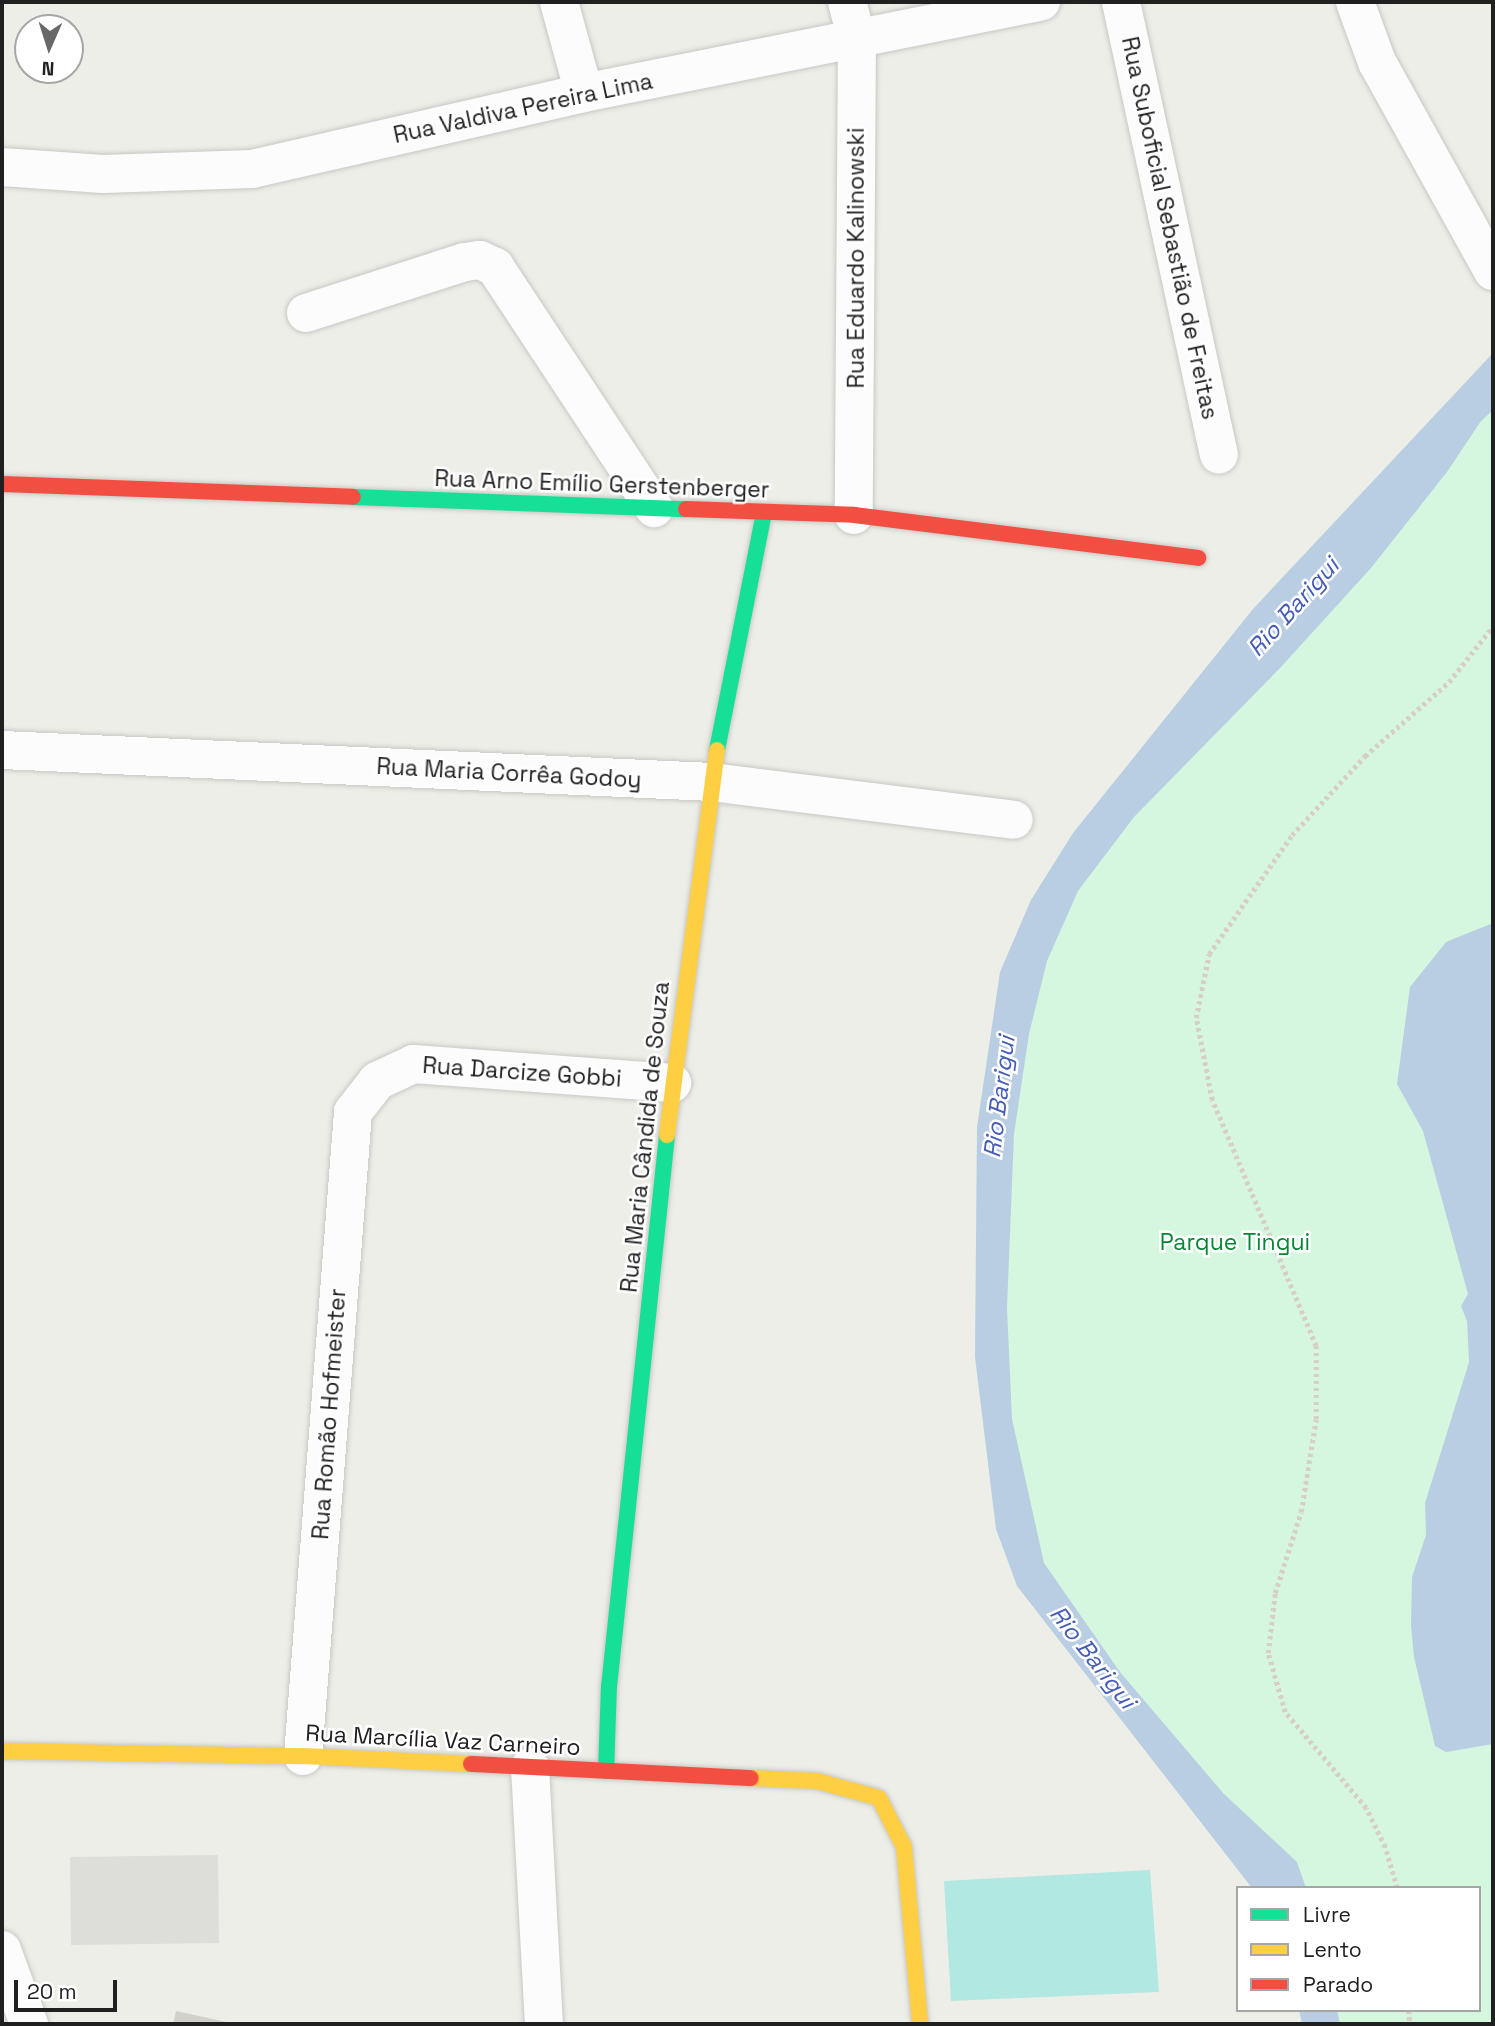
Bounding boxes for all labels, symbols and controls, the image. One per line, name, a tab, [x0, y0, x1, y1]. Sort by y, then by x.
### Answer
north arrow	[14, 14, 84, 84]
street label: Rua Suboficial Sebastião de Freitas	[1116, 34, 1224, 422]
text: N	[41, 56, 55, 81]
street label: Rua Valdiva Pereira Lima	[391, 67, 655, 149]
street label: Rua Eduardo Kalinowski	[842, 127, 870, 389]
street label: Rua Arno Emílio Gerstenberger	[434, 464, 770, 504]
water label: Rio Barigui	[1241, 552, 1345, 662]
street label: Rua Maria Corrêa Godoy	[376, 752, 642, 794]
street label: Rua Maria Cândida de Souza	[615, 980, 675, 1294]
water label: Rio Barigui	[977, 1034, 1021, 1160]
street label: Rua Darcize Gobbi	[421, 1051, 623, 1093]
park label: Parque Tingui	[1160, 1228, 1310, 1256]
street label: Rua Romão Hofmeister	[306, 1288, 352, 1540]
water label: Rio Barigui	[1044, 1600, 1142, 1714]
street label: Rua Marcília Vaz Carneiro	[305, 1719, 581, 1761]
legend	[1236, 1886, 1481, 2012]
text: Livre	[1303, 1901, 1351, 1928]
text: Lento	[1303, 1936, 1362, 1963]
scale bar	[18, 1966, 121, 2010]
text: Parado	[1303, 1971, 1373, 1998]
text: 20 m	[27, 1978, 77, 2005]

